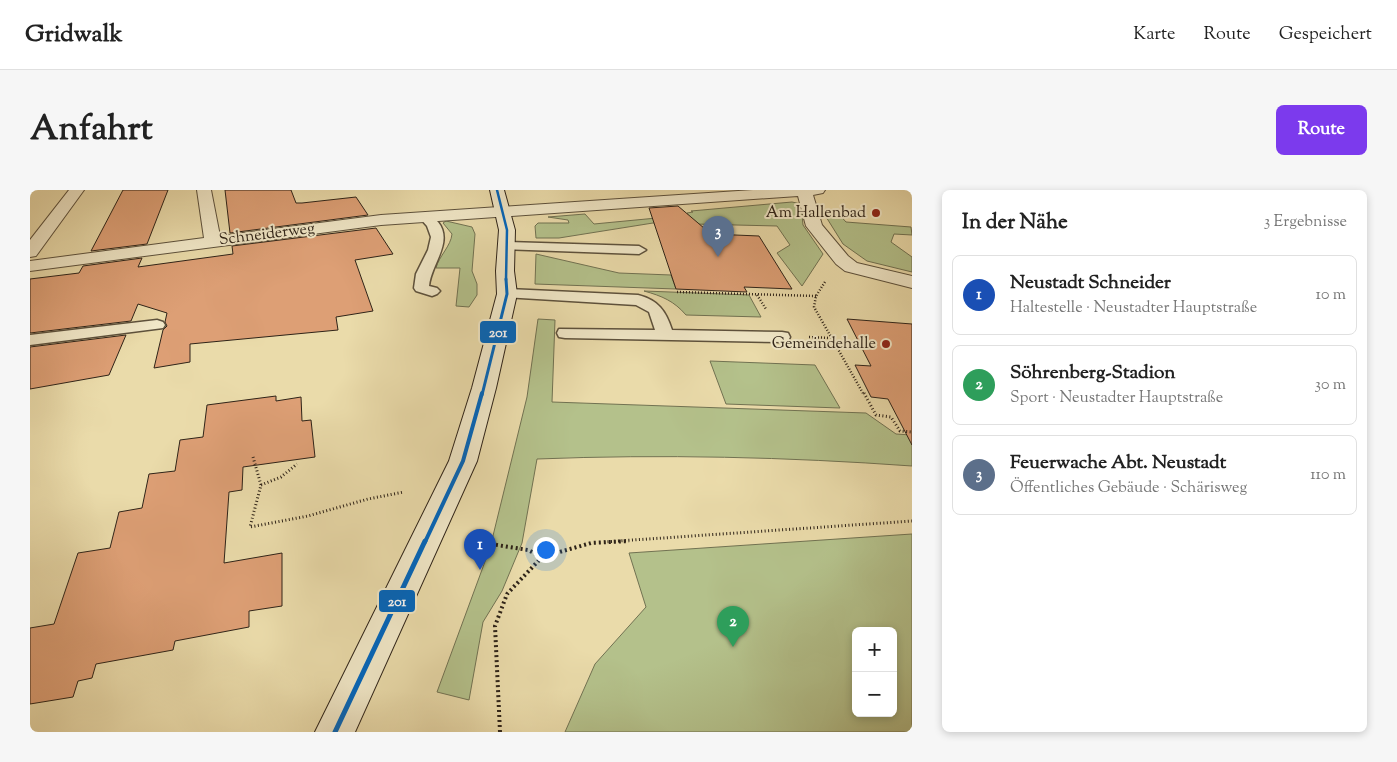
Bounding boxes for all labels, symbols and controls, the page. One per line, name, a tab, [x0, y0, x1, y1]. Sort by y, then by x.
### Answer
text: Gridwalk	[25, 18, 123, 52]
text: Karte	[1133, 22, 1176, 48]
text: Route	[1204, 22, 1251, 48]
text: Gespeichert	[1279, 22, 1372, 48]
text: Anfahrt	[30, 105, 153, 156]
button: Route	[1276, 105, 1367, 155]
place label: Am Hallenbad	[766, 202, 866, 225]
marker: Am Hallenbad	[870, 207, 882, 219]
text: In der Nähe	[962, 208, 1068, 238]
text: 3 Ergebnisse	[1264, 211, 1347, 234]
pin: 3	[702, 216, 734, 257]
street label: Schneiderweg	[218, 218, 316, 252]
text: Neustadt Schneider	[1010, 270, 1171, 297]
text: 1	[976, 284, 982, 307]
text: 10 m	[1316, 284, 1346, 307]
text: Haltestelle · Neustadter Hauptstraße	[1010, 297, 1257, 320]
line badge: 201	[479, 320, 517, 344]
text: 201	[489, 324, 508, 344]
place label: Gemeindehalle	[772, 333, 876, 356]
marker: Gemeindehalle	[880, 338, 892, 350]
text: Söhrenberg-Stadion	[1010, 360, 1176, 387]
text: 2	[975, 374, 983, 397]
text: 30 m	[1315, 374, 1346, 397]
text: Sport · Neustadter Hauptstraße	[1010, 387, 1223, 410]
text: Feuerwache Abt. Neustadt	[1010, 450, 1226, 477]
text: 3	[976, 464, 982, 487]
text: 110 m	[1310, 464, 1346, 487]
text: Öffentliches Gebäude · Schärisweg	[1010, 477, 1247, 500]
pin: 1	[464, 529, 496, 570]
your location	[533, 537, 559, 563]
line badge: 201	[378, 589, 416, 613]
text: 201	[388, 593, 407, 613]
pin: 2	[717, 606, 749, 647]
map controls	[852, 627, 897, 717]
button: +	[852, 627, 897, 672]
button: −	[852, 672, 897, 717]

